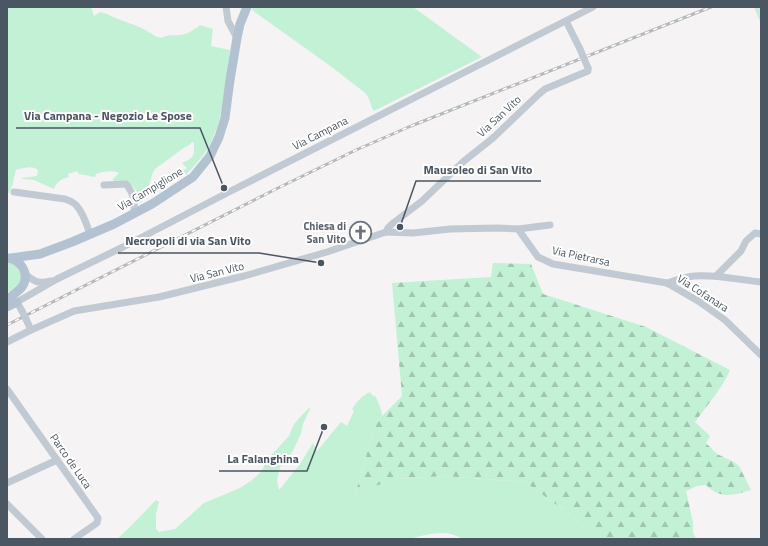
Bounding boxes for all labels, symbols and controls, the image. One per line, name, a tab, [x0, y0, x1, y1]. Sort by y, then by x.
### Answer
street label: Via San Vito	[473, 91, 525, 141]
callout: Via Campana - Negozio Le Spose	[16, 104, 200, 128]
text: Via Campana - Negozio Le Spose	[24, 106, 192, 125]
street label: Via Campana	[290, 112, 351, 154]
callout: Mausoleo di San Vito	[416, 157, 541, 181]
text: Mausoleo di San Vito	[424, 160, 532, 179]
street label: Via Campiglione	[114, 163, 186, 215]
place label: Chiesa di San Vito	[303, 218, 346, 247]
church icon: Chiesa di San Vito	[348, 219, 374, 245]
callout: Necropoli di via San Vito	[118, 229, 259, 253]
text: Necropoli di via San Vito	[125, 231, 251, 250]
street label: Via Pietrarsa	[551, 242, 612, 270]
street label: Via San Vito	[188, 258, 246, 286]
street label: Via Cofanara	[674, 270, 732, 316]
street label: Parco de Luca	[46, 430, 96, 492]
callout: La Falanghina	[219, 447, 307, 471]
text: La Falanghina	[227, 449, 299, 468]

